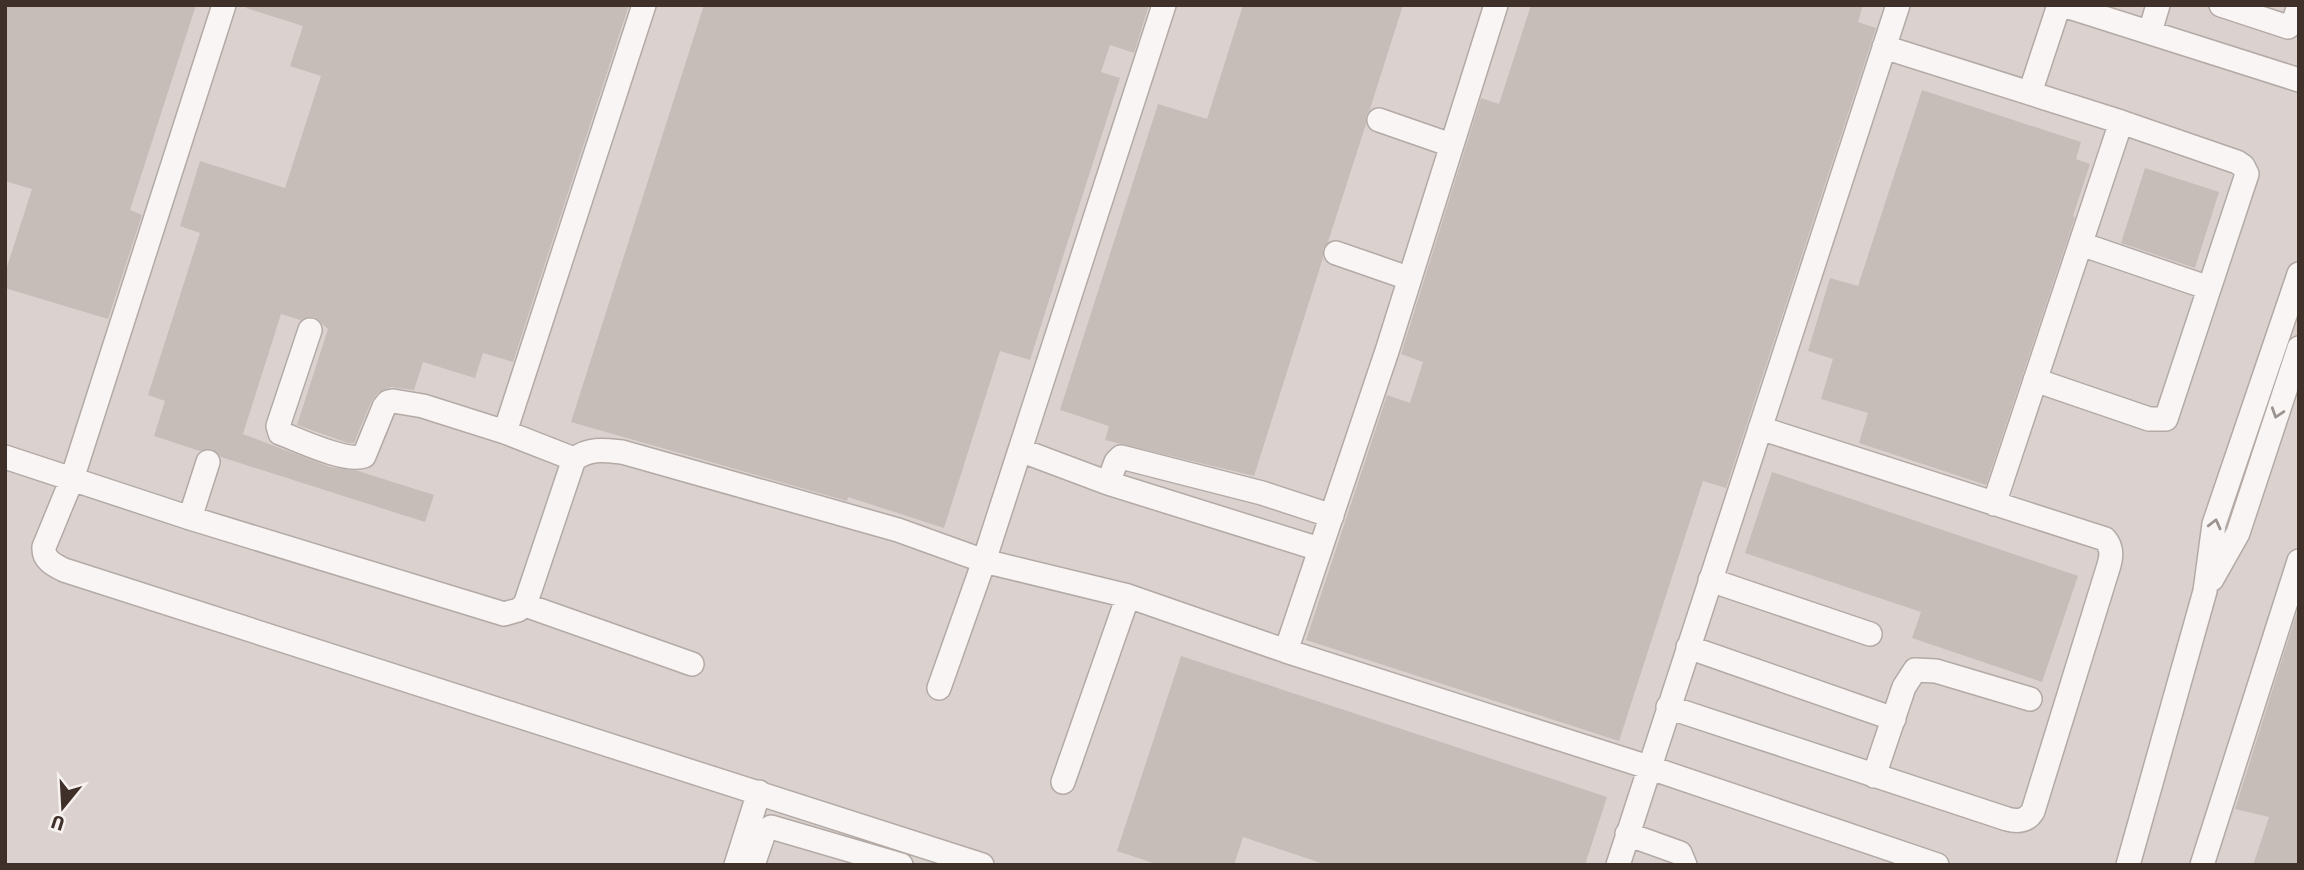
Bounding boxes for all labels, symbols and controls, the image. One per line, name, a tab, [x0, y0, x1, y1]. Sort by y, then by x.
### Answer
one-way arrow	[2271, 406, 2286, 418]
one-way arrow	[2207, 518, 2221, 530]
north arrow	[28, 772, 98, 842]
text: U	[48, 810, 67, 836]

